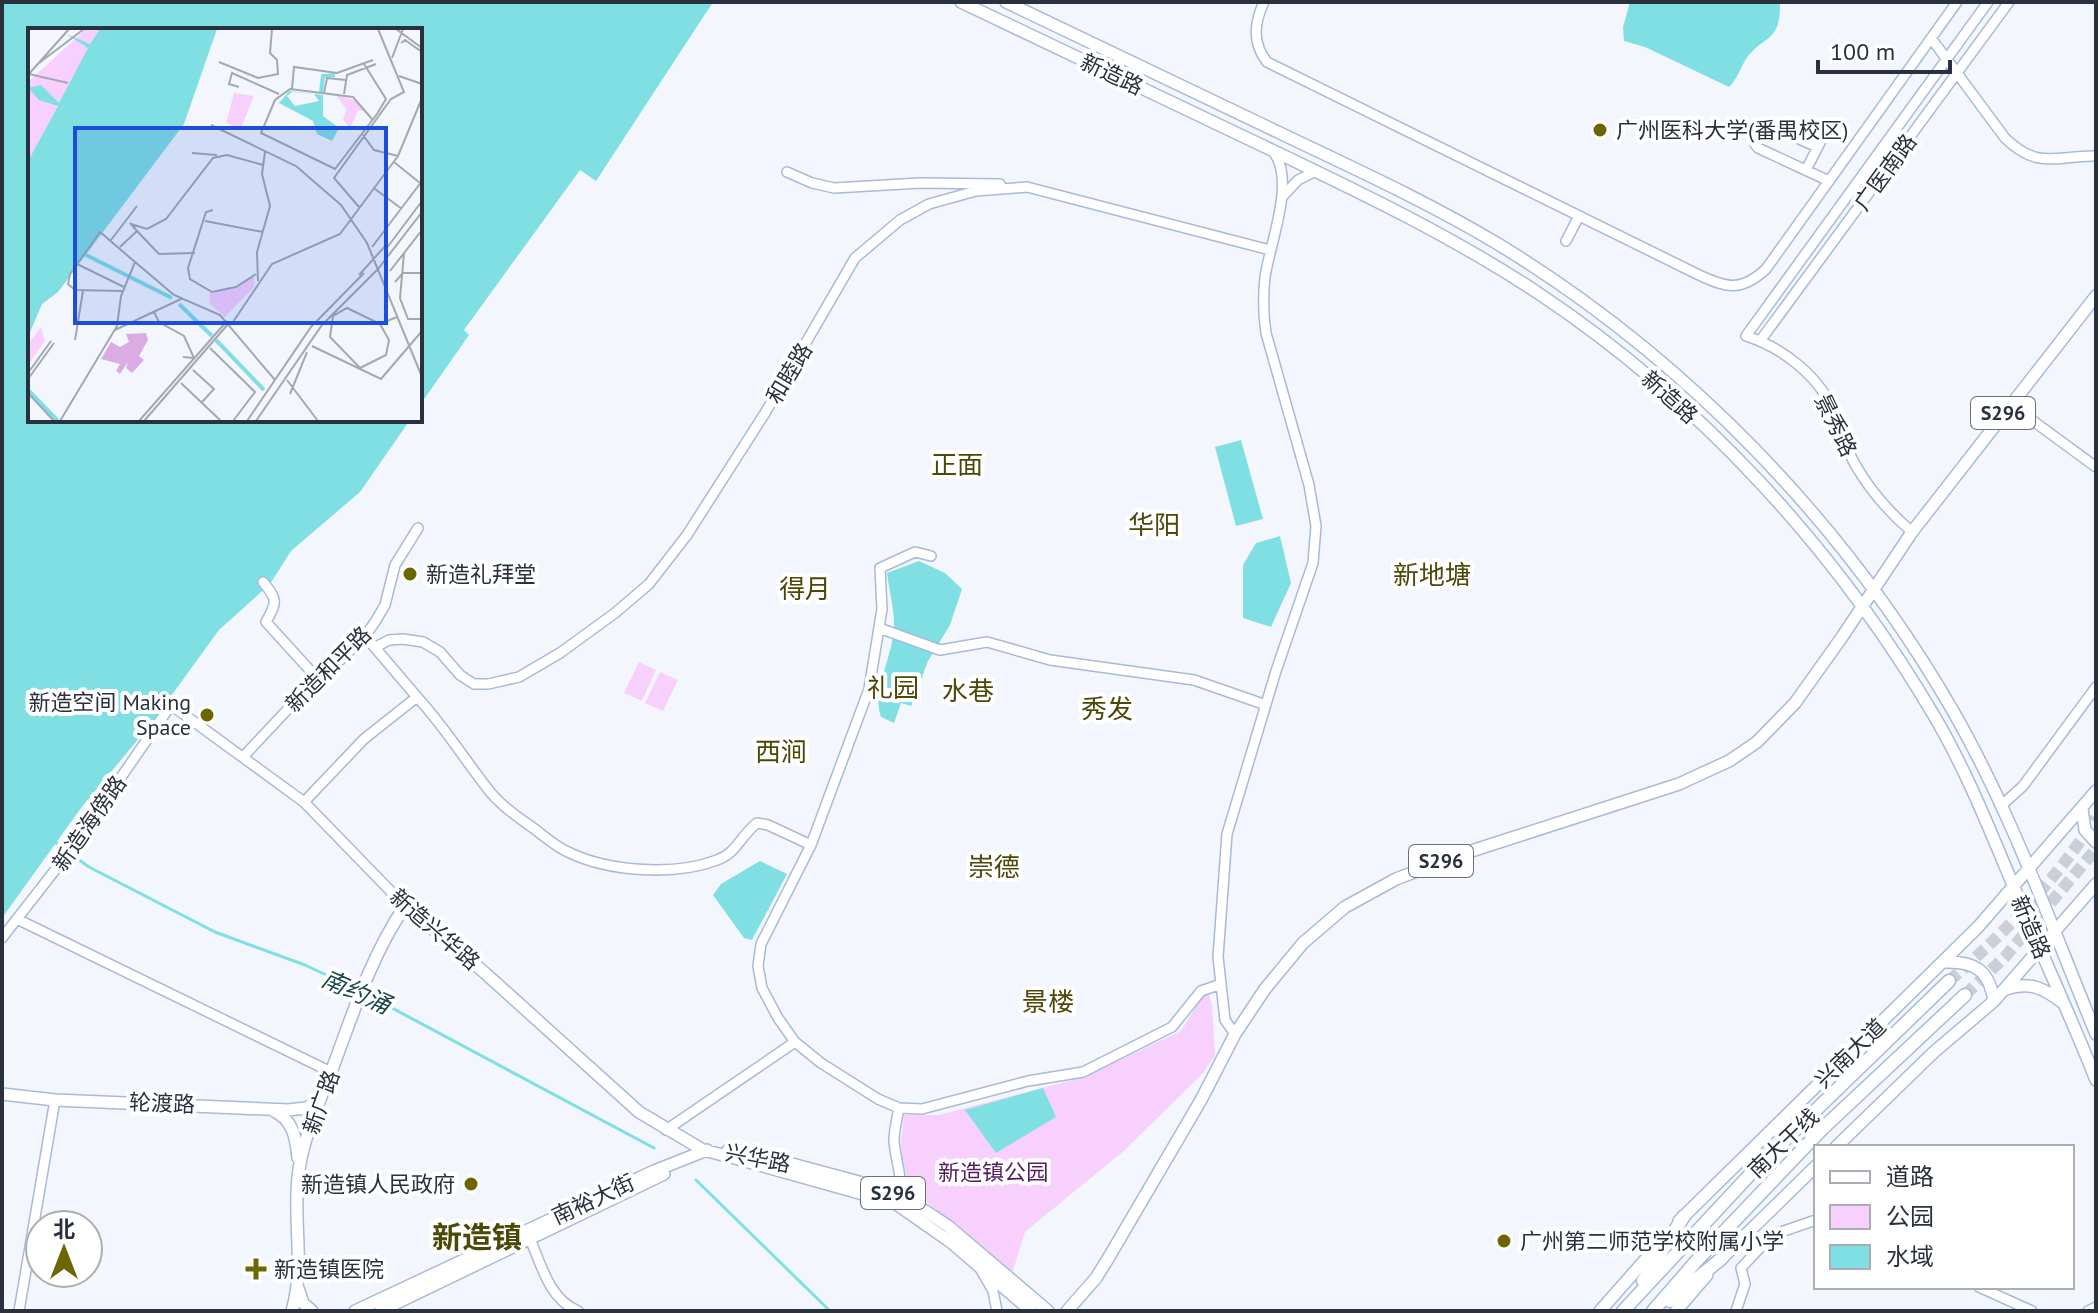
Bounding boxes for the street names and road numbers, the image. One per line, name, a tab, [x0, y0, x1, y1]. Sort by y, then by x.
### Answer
street label: 新造路	[1076, 47, 1148, 101]
street label: 广医南路	[1848, 128, 1922, 216]
street label: 和睦路	[760, 337, 818, 409]
street label: 新造路	[1636, 365, 1704, 429]
street label: 景秀路	[1809, 389, 1863, 461]
road number: S296	[1971, 397, 2035, 429]
street label: 新造和平路	[279, 620, 377, 718]
street label: 新造海傍路	[46, 770, 132, 876]
road number: S296	[1409, 845, 1473, 877]
street label: 新造兴华路	[384, 882, 486, 976]
street label: 新造路	[2005, 891, 2057, 963]
street label: 兴南大道	[1809, 1012, 1891, 1094]
street label: 新广路	[297, 1066, 345, 1138]
street label: 轮渡路	[129, 1088, 195, 1118]
street label: 南大干线	[1742, 1102, 1824, 1184]
street label: 兴华路	[723, 1138, 793, 1178]
street label: 南裕大街	[547, 1168, 639, 1230]
road number: S296	[861, 1177, 925, 1209]

